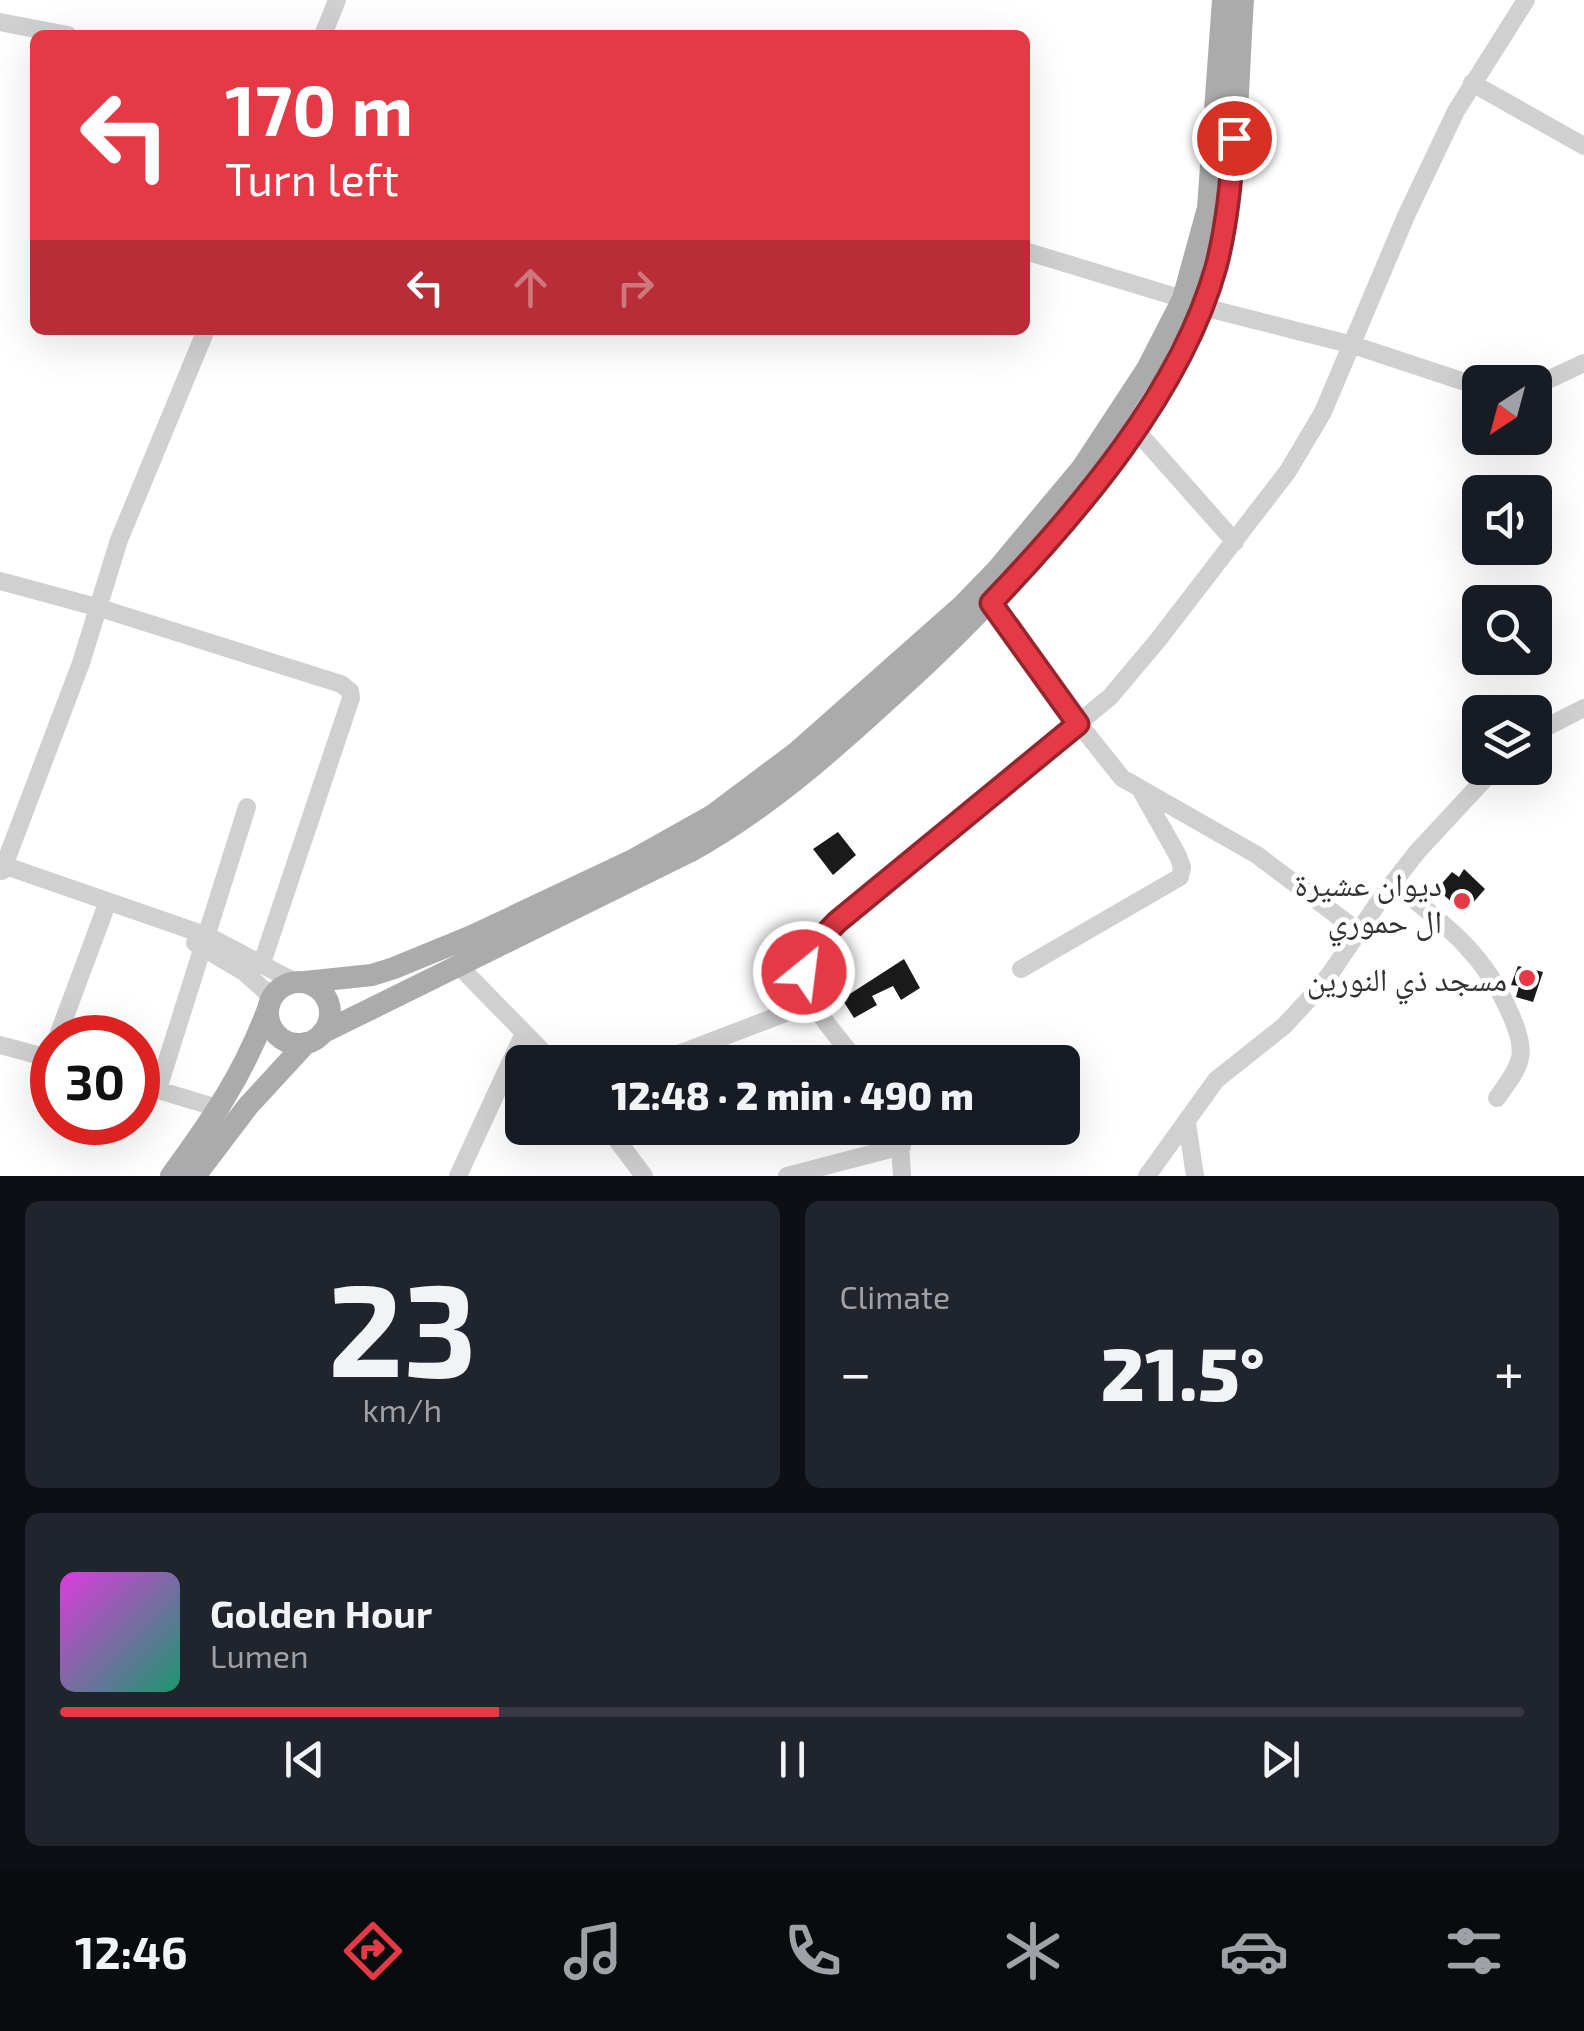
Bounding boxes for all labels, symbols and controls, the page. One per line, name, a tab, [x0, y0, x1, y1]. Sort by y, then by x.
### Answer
text: 170 m	[225, 66, 413, 150]
icon: left	[60, 70, 190, 200]
pin	[1192, 96, 1277, 181]
icon: arrive	[1207, 111, 1262, 166]
text: Turn left	[225, 151, 399, 205]
icon: left	[398, 260, 453, 315]
icon: ahead	[503, 260, 558, 315]
icon: right	[608, 260, 663, 315]
north arrow	[1462, 365, 1552, 455]
map controls	[1462, 365, 1552, 785]
button: sound	[1462, 475, 1552, 565]
button: search	[1462, 585, 1552, 675]
button: layers	[1462, 695, 1552, 785]
place label: ديوان عشيرة ال حموري	[1294, 864, 1442, 947]
marker: ديوان عشيرة ال حموري	[1451, 890, 1473, 912]
position arrow	[752, 920, 856, 1024]
place label: مسجد ذي النورين	[1307, 959, 1507, 1005]
marker: مسجد ذي النورين	[1516, 967, 1538, 989]
speed limit sign: 30	[30, 1015, 160, 1145]
text: 12:48 · 2 min · 490 m	[611, 1072, 974, 1118]
text: 23	[328, 1247, 477, 1403]
text: Climate	[840, 1277, 950, 1315]
text: 21.5°	[1101, 1326, 1265, 1416]
text: −	[840, 1338, 872, 1404]
text: +	[1494, 1338, 1524, 1404]
text: km/h	[363, 1390, 442, 1428]
text: Golden Hour	[210, 1590, 432, 1636]
text: Lumen	[210, 1636, 309, 1674]
icon: previous	[277, 1732, 332, 1787]
icon: pause	[765, 1732, 820, 1787]
icon: next	[1253, 1732, 1308, 1787]
icon: directions	[338, 1916, 408, 1986]
icon: music	[558, 1916, 628, 1986]
icon: phone	[778, 1916, 848, 1986]
icon: climate	[998, 1916, 1068, 1986]
icon: car	[1219, 1916, 1289, 1986]
icon: filters	[1439, 1916, 1509, 1986]
text: 12:46	[75, 1924, 187, 1978]

